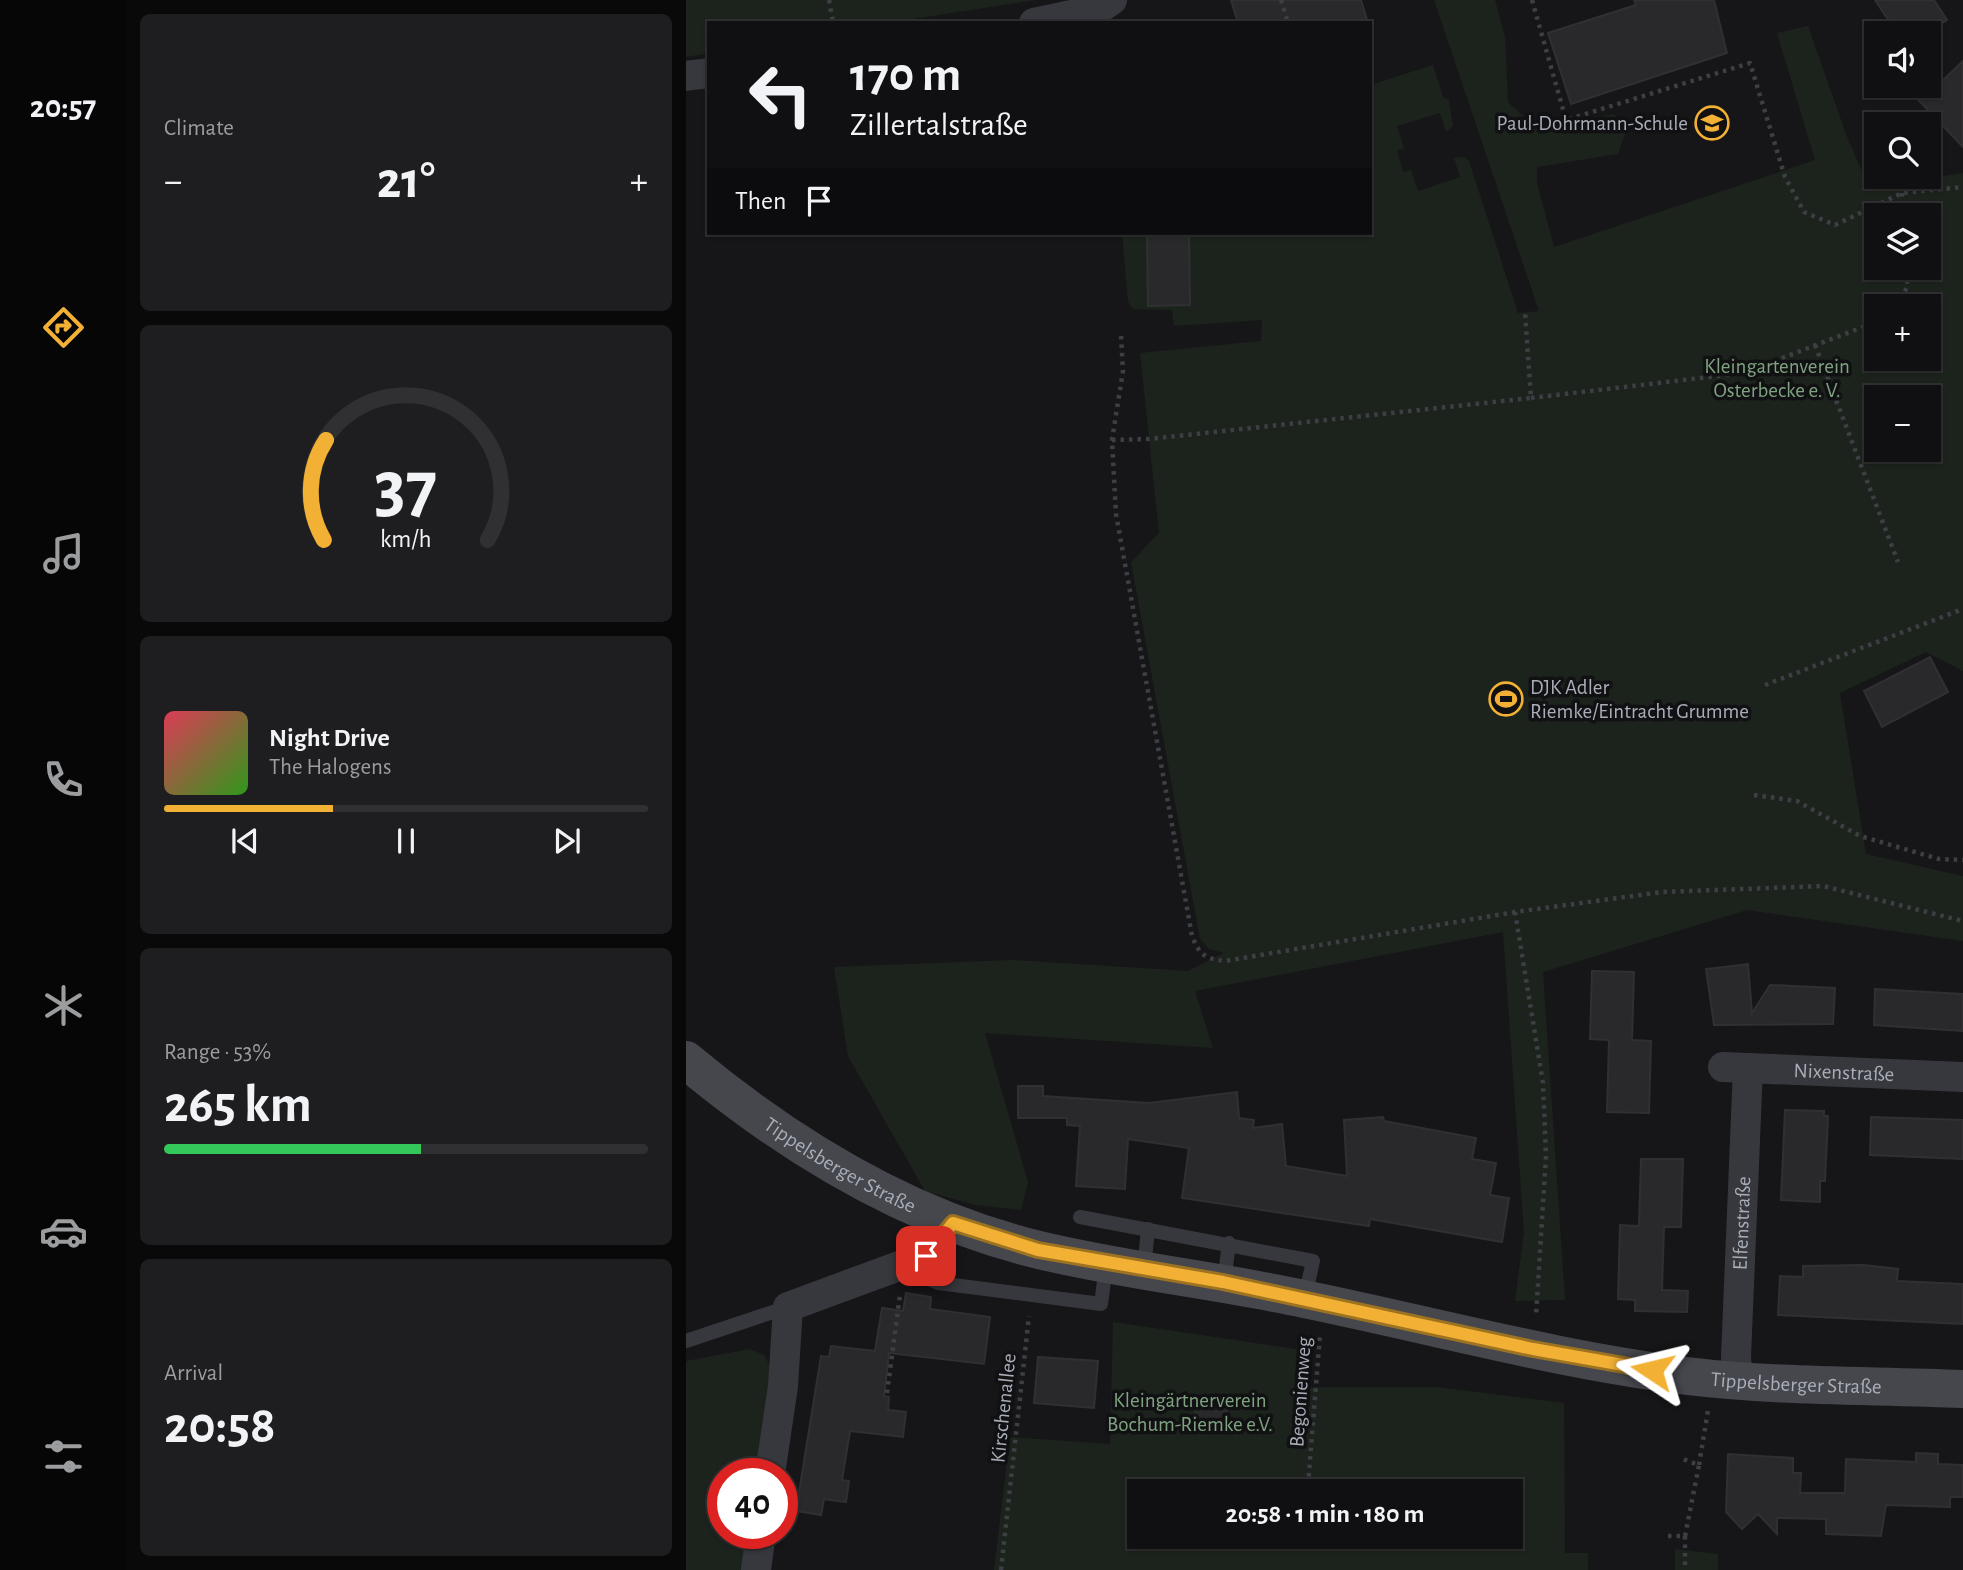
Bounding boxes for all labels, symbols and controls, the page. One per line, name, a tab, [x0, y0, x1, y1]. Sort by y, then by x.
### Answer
map controls	[1864, 21, 1941, 462]
button: sound	[1864, 21, 1941, 98]
icon: left	[735, 49, 826, 140]
text: 170 m	[850, 51, 961, 100]
text: 20:57	[30, 91, 96, 123]
school or university icon: Paul-Dohrmann-Schule	[1693, 104, 1731, 142]
text: Zillertalstraße	[850, 109, 1028, 141]
button: search	[1864, 112, 1941, 189]
place label: Paul-Dohrmann-Schule	[1497, 113, 1688, 134]
text: Climate	[164, 117, 234, 140]
text: 21°	[377, 155, 435, 207]
text: −	[164, 163, 182, 201]
text: +	[630, 163, 648, 201]
icon: arrive	[800, 182, 838, 220]
text: Then	[735, 188, 786, 214]
button: layers	[1864, 203, 1941, 280]
button: +	[1864, 294, 1941, 371]
icon: directions	[39, 303, 88, 352]
park label: Kleingartenverein Osterbecke e. V.	[1704, 356, 1850, 401]
button: −	[1864, 385, 1941, 462]
text: 37	[375, 452, 437, 525]
text: km/h	[380, 527, 432, 552]
icon: music	[39, 529, 88, 578]
place label: DJK Adler Riemke/Eintracht Grumme	[1530, 677, 1749, 722]
sports icon: DJK Adler Riemke/Eintracht Grumme	[1487, 680, 1525, 718]
text: Night Drive	[269, 725, 390, 751]
icon: phone	[39, 755, 88, 804]
text: The Halogens	[269, 756, 391, 779]
icon: previous	[226, 822, 264, 860]
icon: pause	[387, 822, 425, 860]
icon: next	[548, 822, 586, 860]
icon: climate	[39, 981, 88, 1030]
text: Range · 53%	[164, 1041, 271, 1064]
street label: Nixenstraße	[1793, 1060, 1895, 1085]
text: 265 km	[164, 1079, 312, 1131]
street label: Tippelsberger Straße	[760, 1114, 919, 1217]
street label: Elfenstraße	[1730, 1176, 1754, 1271]
icon: car	[39, 1207, 88, 1256]
pin	[896, 1226, 956, 1286]
icon: arrive	[907, 1237, 945, 1275]
position arrow	[1615, 1333, 1689, 1407]
street label: Begonienweg	[1286, 1335, 1315, 1448]
street label: Kirschenallee	[987, 1352, 1020, 1464]
text: Arrival	[164, 1362, 223, 1385]
street label: Tippelsberger Straße	[1710, 1369, 1882, 1398]
park label: Kleingärtnerverein Bochum-Riemke e.V.	[1107, 1390, 1273, 1435]
text: 20:58	[164, 1400, 276, 1452]
icon: filters	[39, 1432, 88, 1481]
speed limit sign: 40	[707, 1458, 798, 1549]
text: 20:58 · 1 min · 180 m	[1226, 1501, 1424, 1527]

